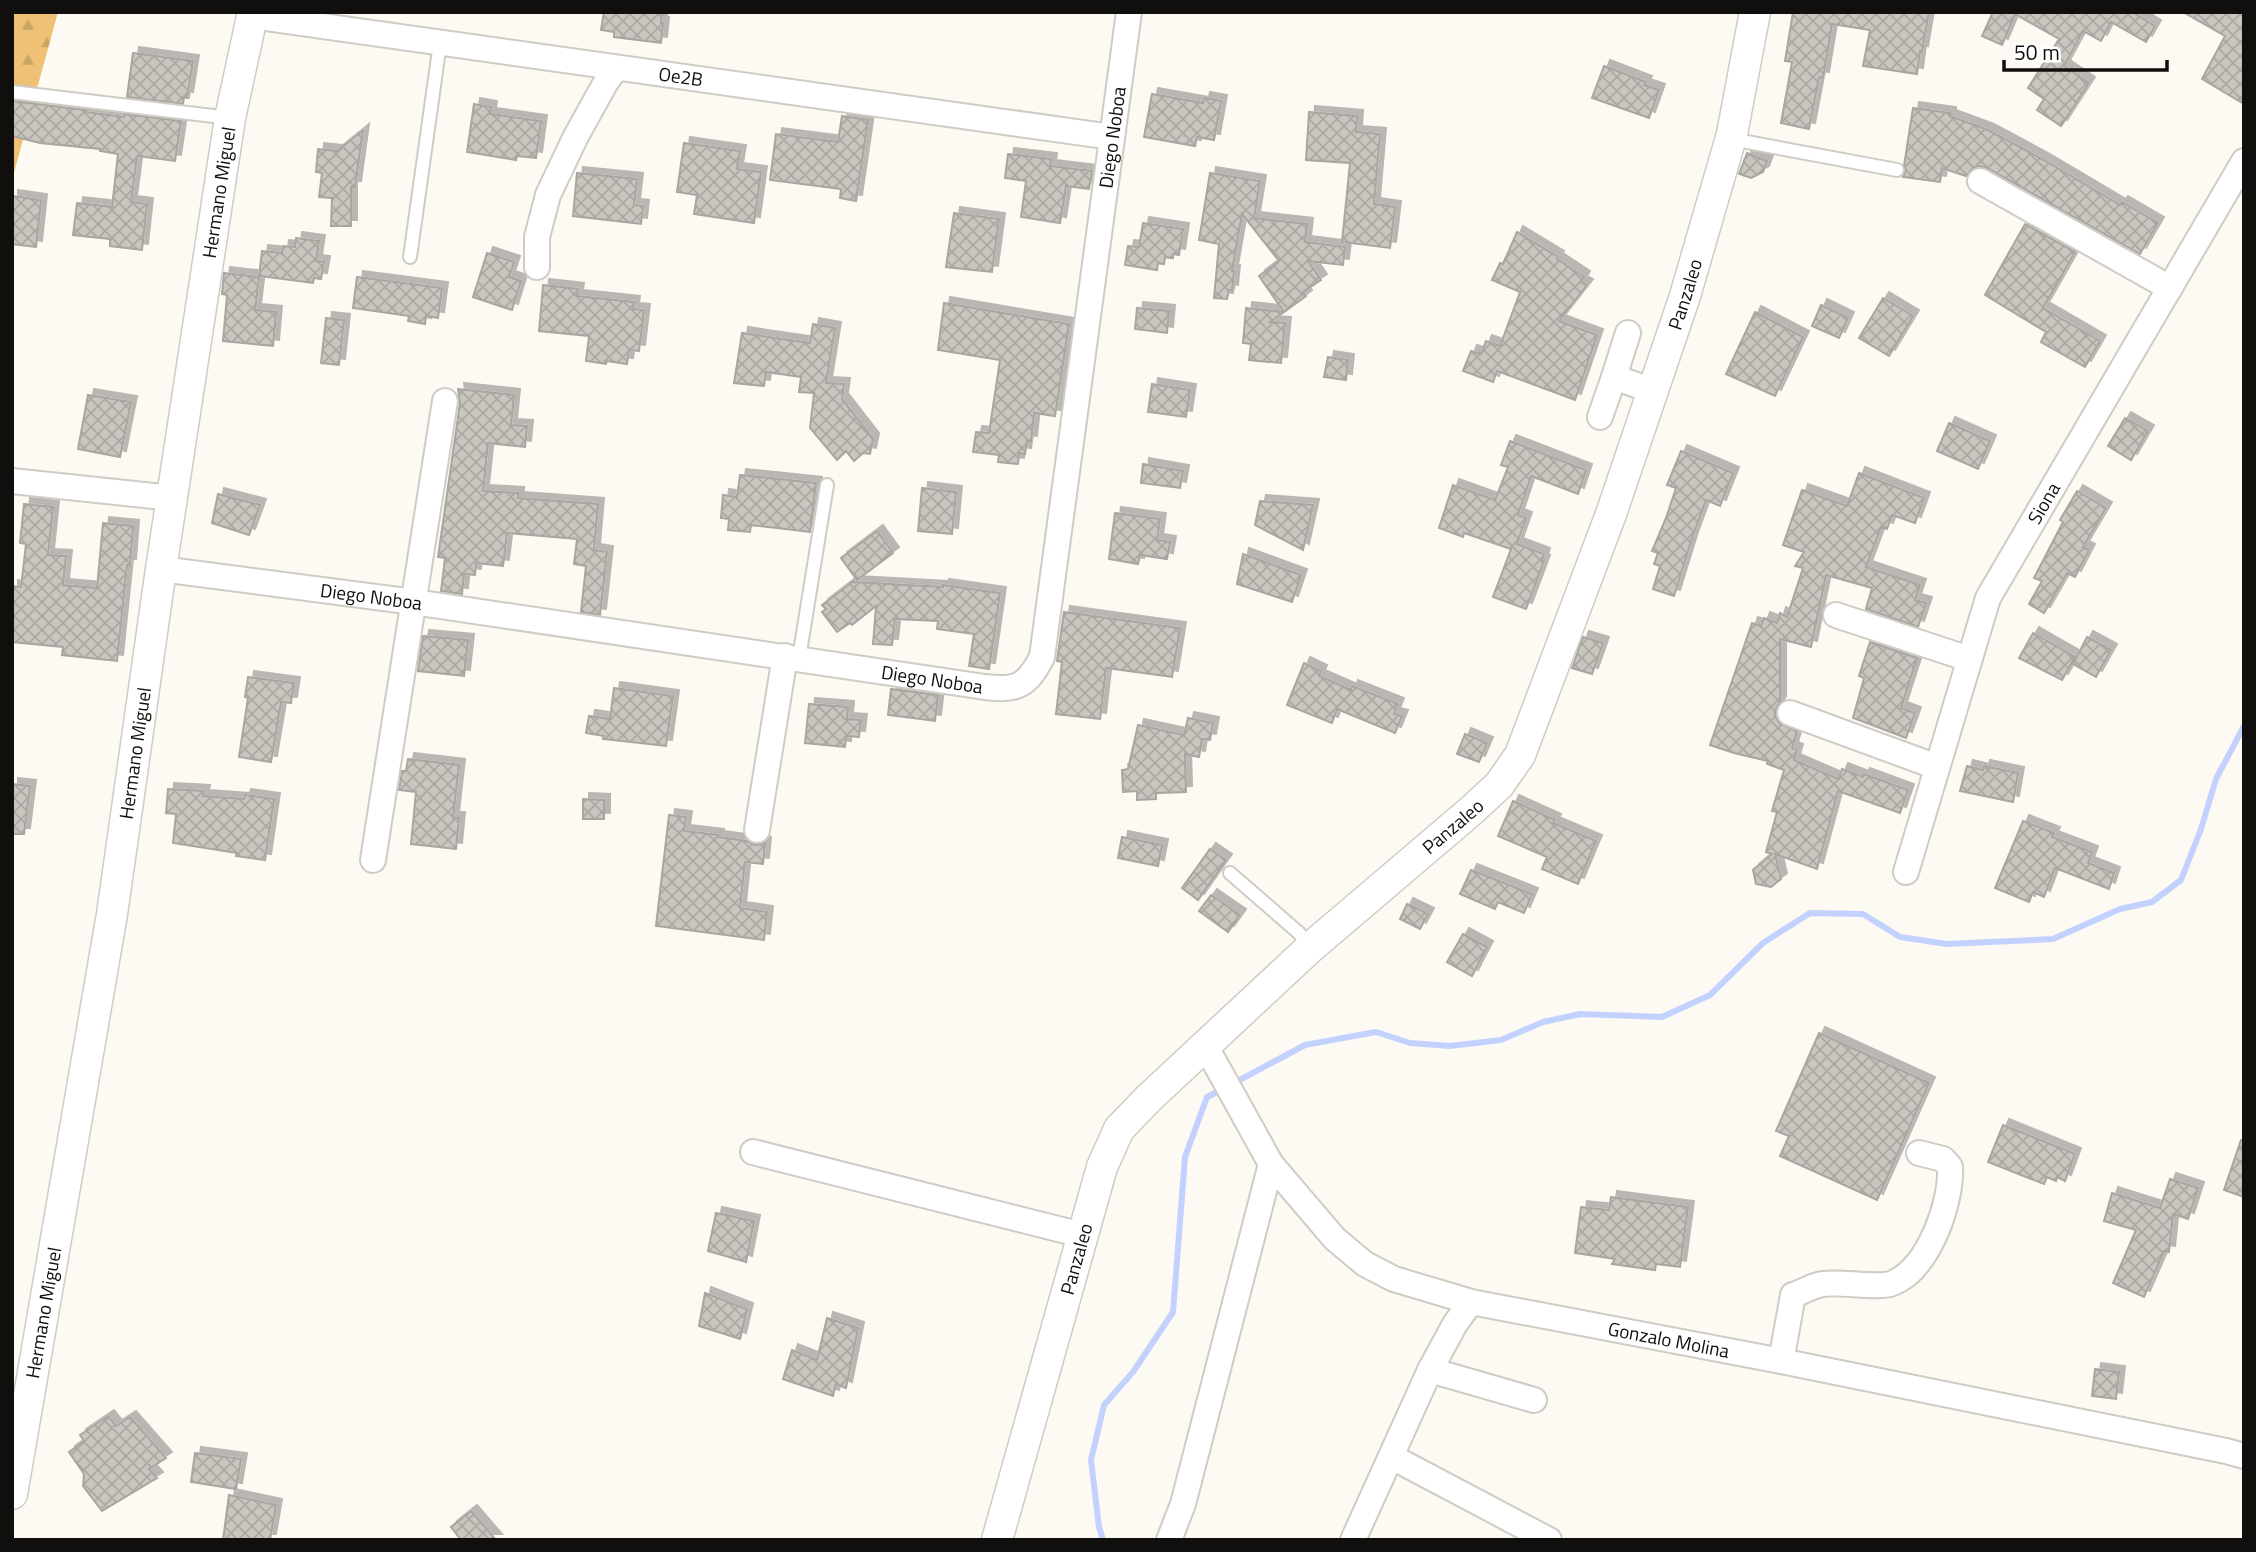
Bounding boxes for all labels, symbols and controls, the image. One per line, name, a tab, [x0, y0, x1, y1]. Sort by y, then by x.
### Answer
scale bar	[2004, 28, 2167, 72]
text: 50 m	[2014, 36, 2060, 68]
street label: Oe2B	[657, 58, 705, 93]
street label: Diego Noboa	[1090, 84, 1133, 190]
street label: Hermano Miguel	[194, 124, 242, 260]
street label: Panzaleo	[1660, 255, 1709, 334]
street label: Siona	[2019, 476, 2067, 529]
street label: Diego Noboa	[319, 575, 425, 617]
street label: Diego Noboa	[879, 657, 985, 701]
street label: Hermano Miguel	[111, 685, 158, 821]
street label: Panzaleo	[1415, 791, 1490, 861]
street label: Panzaleo	[1052, 1220, 1100, 1298]
street label: Hermano Miguel	[17, 1245, 68, 1380]
street label: Gonzalo Molina	[1606, 1313, 1732, 1365]

